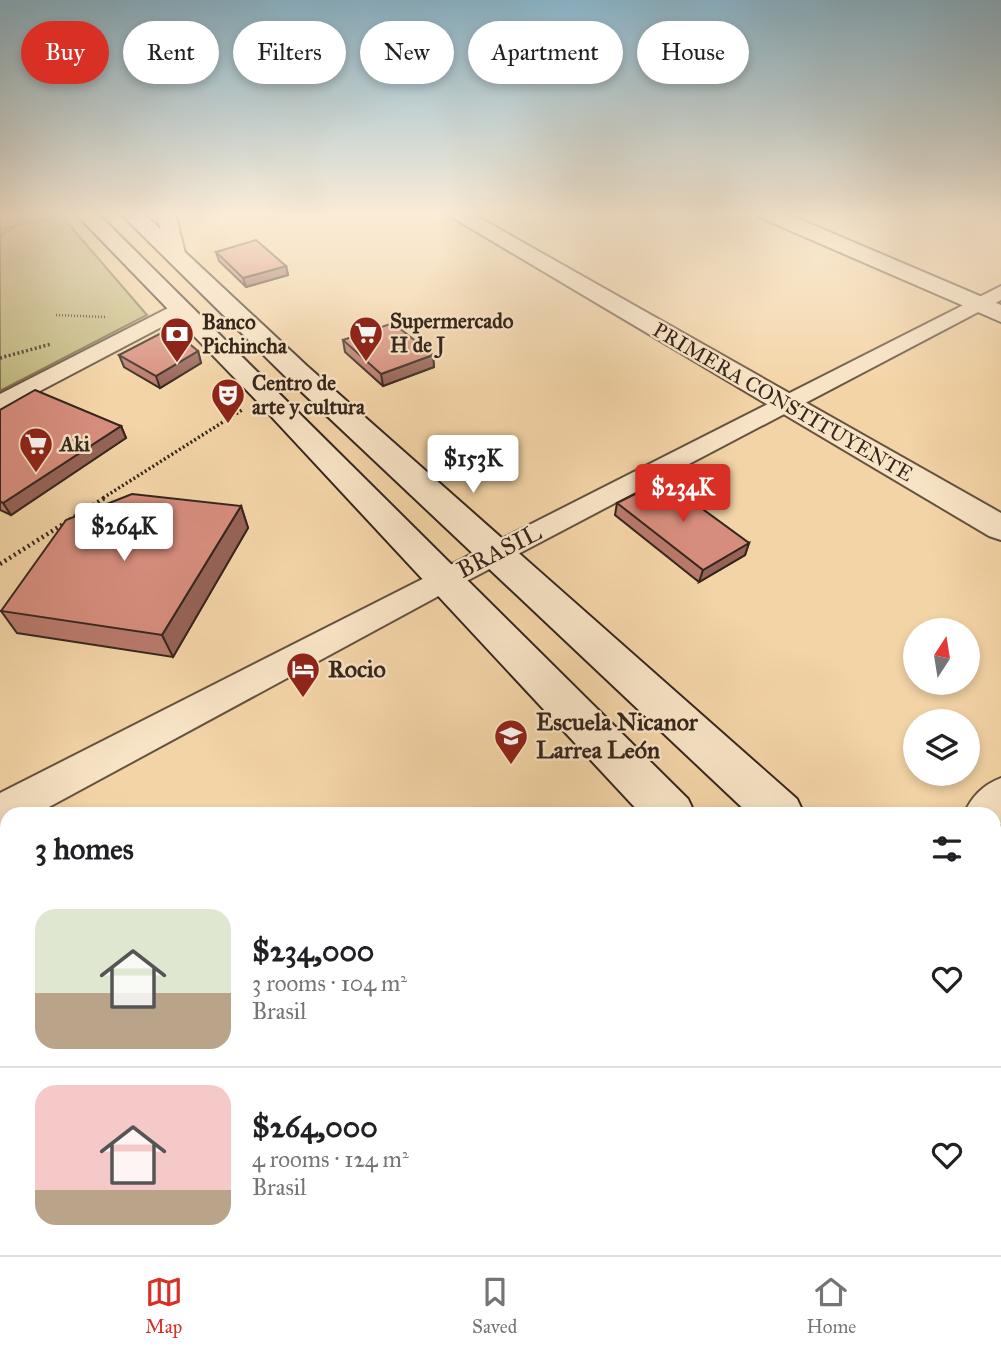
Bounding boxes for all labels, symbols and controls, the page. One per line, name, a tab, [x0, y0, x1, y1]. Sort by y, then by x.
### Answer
chip: Buy	[21, 21, 109, 84]
chip: Rent	[123, 21, 219, 84]
chip: Filters	[233, 21, 346, 84]
chip: New	[360, 21, 454, 84]
chip: Apartment	[468, 21, 623, 84]
chip: House	[637, 21, 749, 84]
place label: Supermercado H de J	[390, 308, 514, 359]
place label: Banco Pichincha	[202, 309, 288, 359]
supermarket icon: Supermercado H de J	[347, 314, 385, 363]
bank icon: Banco Pichincha	[158, 315, 196, 364]
street label: PRIMERA CONSTITUYENTE	[648, 317, 918, 487]
place label: Centro de arte y cultura	[252, 370, 366, 420]
theatre icon: Centro de arte y cultura	[209, 376, 247, 425]
supermarket icon: Aki	[17, 425, 55, 474]
place label: Aki	[58, 431, 90, 457]
pin: $153K	[424, 435, 522, 495]
text: $153K	[444, 444, 502, 472]
pin: $234K	[634, 464, 732, 524]
text: $234K	[651, 473, 715, 501]
pin: $264K	[75, 504, 173, 563]
text: $264K	[91, 512, 157, 540]
street label: BRASIL	[452, 517, 546, 585]
north arrow	[903, 618, 980, 695]
map controls	[903, 618, 980, 786]
hotel icon: Rocio	[284, 650, 322, 699]
place label: Rocio	[328, 654, 386, 684]
place label: Escuela Nicanor Larrea León	[536, 707, 699, 765]
button: layers	[903, 709, 980, 786]
school or university icon: Escuela Nicanor Larrea León	[492, 717, 530, 766]
icon: filters	[928, 830, 966, 868]
text: 3 homes	[35, 831, 134, 867]
text: $234,000	[252, 933, 374, 969]
icon: home	[91, 937, 175, 1021]
icon: heart	[928, 960, 966, 998]
text: 3 rooms · 104 m²	[252, 969, 407, 997]
text: Brasil	[252, 997, 306, 1025]
text: $264,000	[252, 1109, 378, 1145]
icon: home	[91, 1113, 175, 1197]
icon: heart	[928, 1136, 966, 1174]
text: 4 rooms · 124 m²	[252, 1145, 409, 1173]
text: Brasil	[252, 1173, 306, 1201]
tab: Map	[145, 1273, 183, 1338]
tab: Saved	[472, 1273, 517, 1338]
tab: Home	[807, 1273, 856, 1338]

